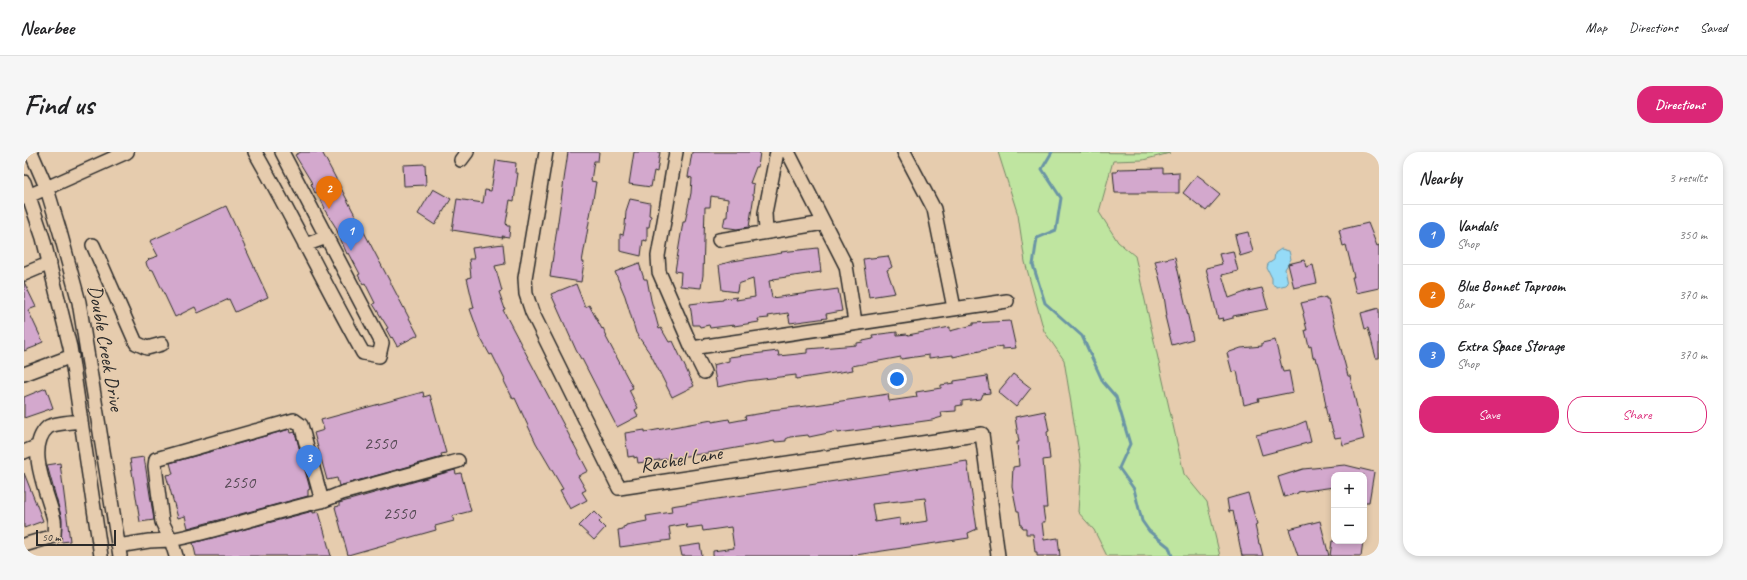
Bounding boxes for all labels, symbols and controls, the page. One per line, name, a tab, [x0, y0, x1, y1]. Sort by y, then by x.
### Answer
text: Nearbee	[20, 16, 74, 40]
text: Map	[1586, 19, 1607, 36]
text: Directions	[1629, 19, 1678, 36]
text: Saved	[1700, 19, 1727, 36]
button: Directions	[1637, 86, 1723, 123]
text: Find us	[24, 87, 94, 122]
text: Nearby	[1419, 168, 1462, 189]
text: 3 results	[1669, 170, 1707, 186]
pin: 2	[316, 176, 342, 209]
text: Vandals	[1457, 217, 1497, 236]
pin: 1	[338, 218, 364, 251]
text: 1	[1429, 227, 1435, 243]
text: 350 m	[1679, 227, 1707, 243]
text: Shop	[1457, 236, 1479, 252]
text: Blue Bonnet Taproom	[1457, 277, 1565, 296]
street label: Double Creek Drive	[83, 283, 130, 414]
text: 2	[1429, 287, 1435, 303]
text: 370 m	[1679, 287, 1707, 303]
text: Bar	[1457, 296, 1474, 312]
text: Extra Space Storage	[1457, 337, 1564, 356]
text: 3	[1429, 347, 1435, 363]
text: 370 m	[1679, 347, 1707, 363]
text: Shop	[1457, 356, 1479, 372]
your location	[887, 369, 907, 389]
button: Save	[1419, 396, 1559, 433]
button: Share	[1567, 396, 1707, 433]
house number: 2550	[364, 432, 398, 454]
street label: Rachel Lane	[638, 440, 725, 478]
pin: 3	[296, 445, 322, 478]
house number: 2550	[223, 471, 257, 493]
map controls	[1331, 472, 1367, 544]
button: +	[1331, 472, 1367, 508]
house number: 2550	[383, 502, 417, 524]
button: −	[1331, 508, 1367, 544]
scale bar	[36, 528, 116, 547]
text: 50 m	[42, 530, 61, 544]

